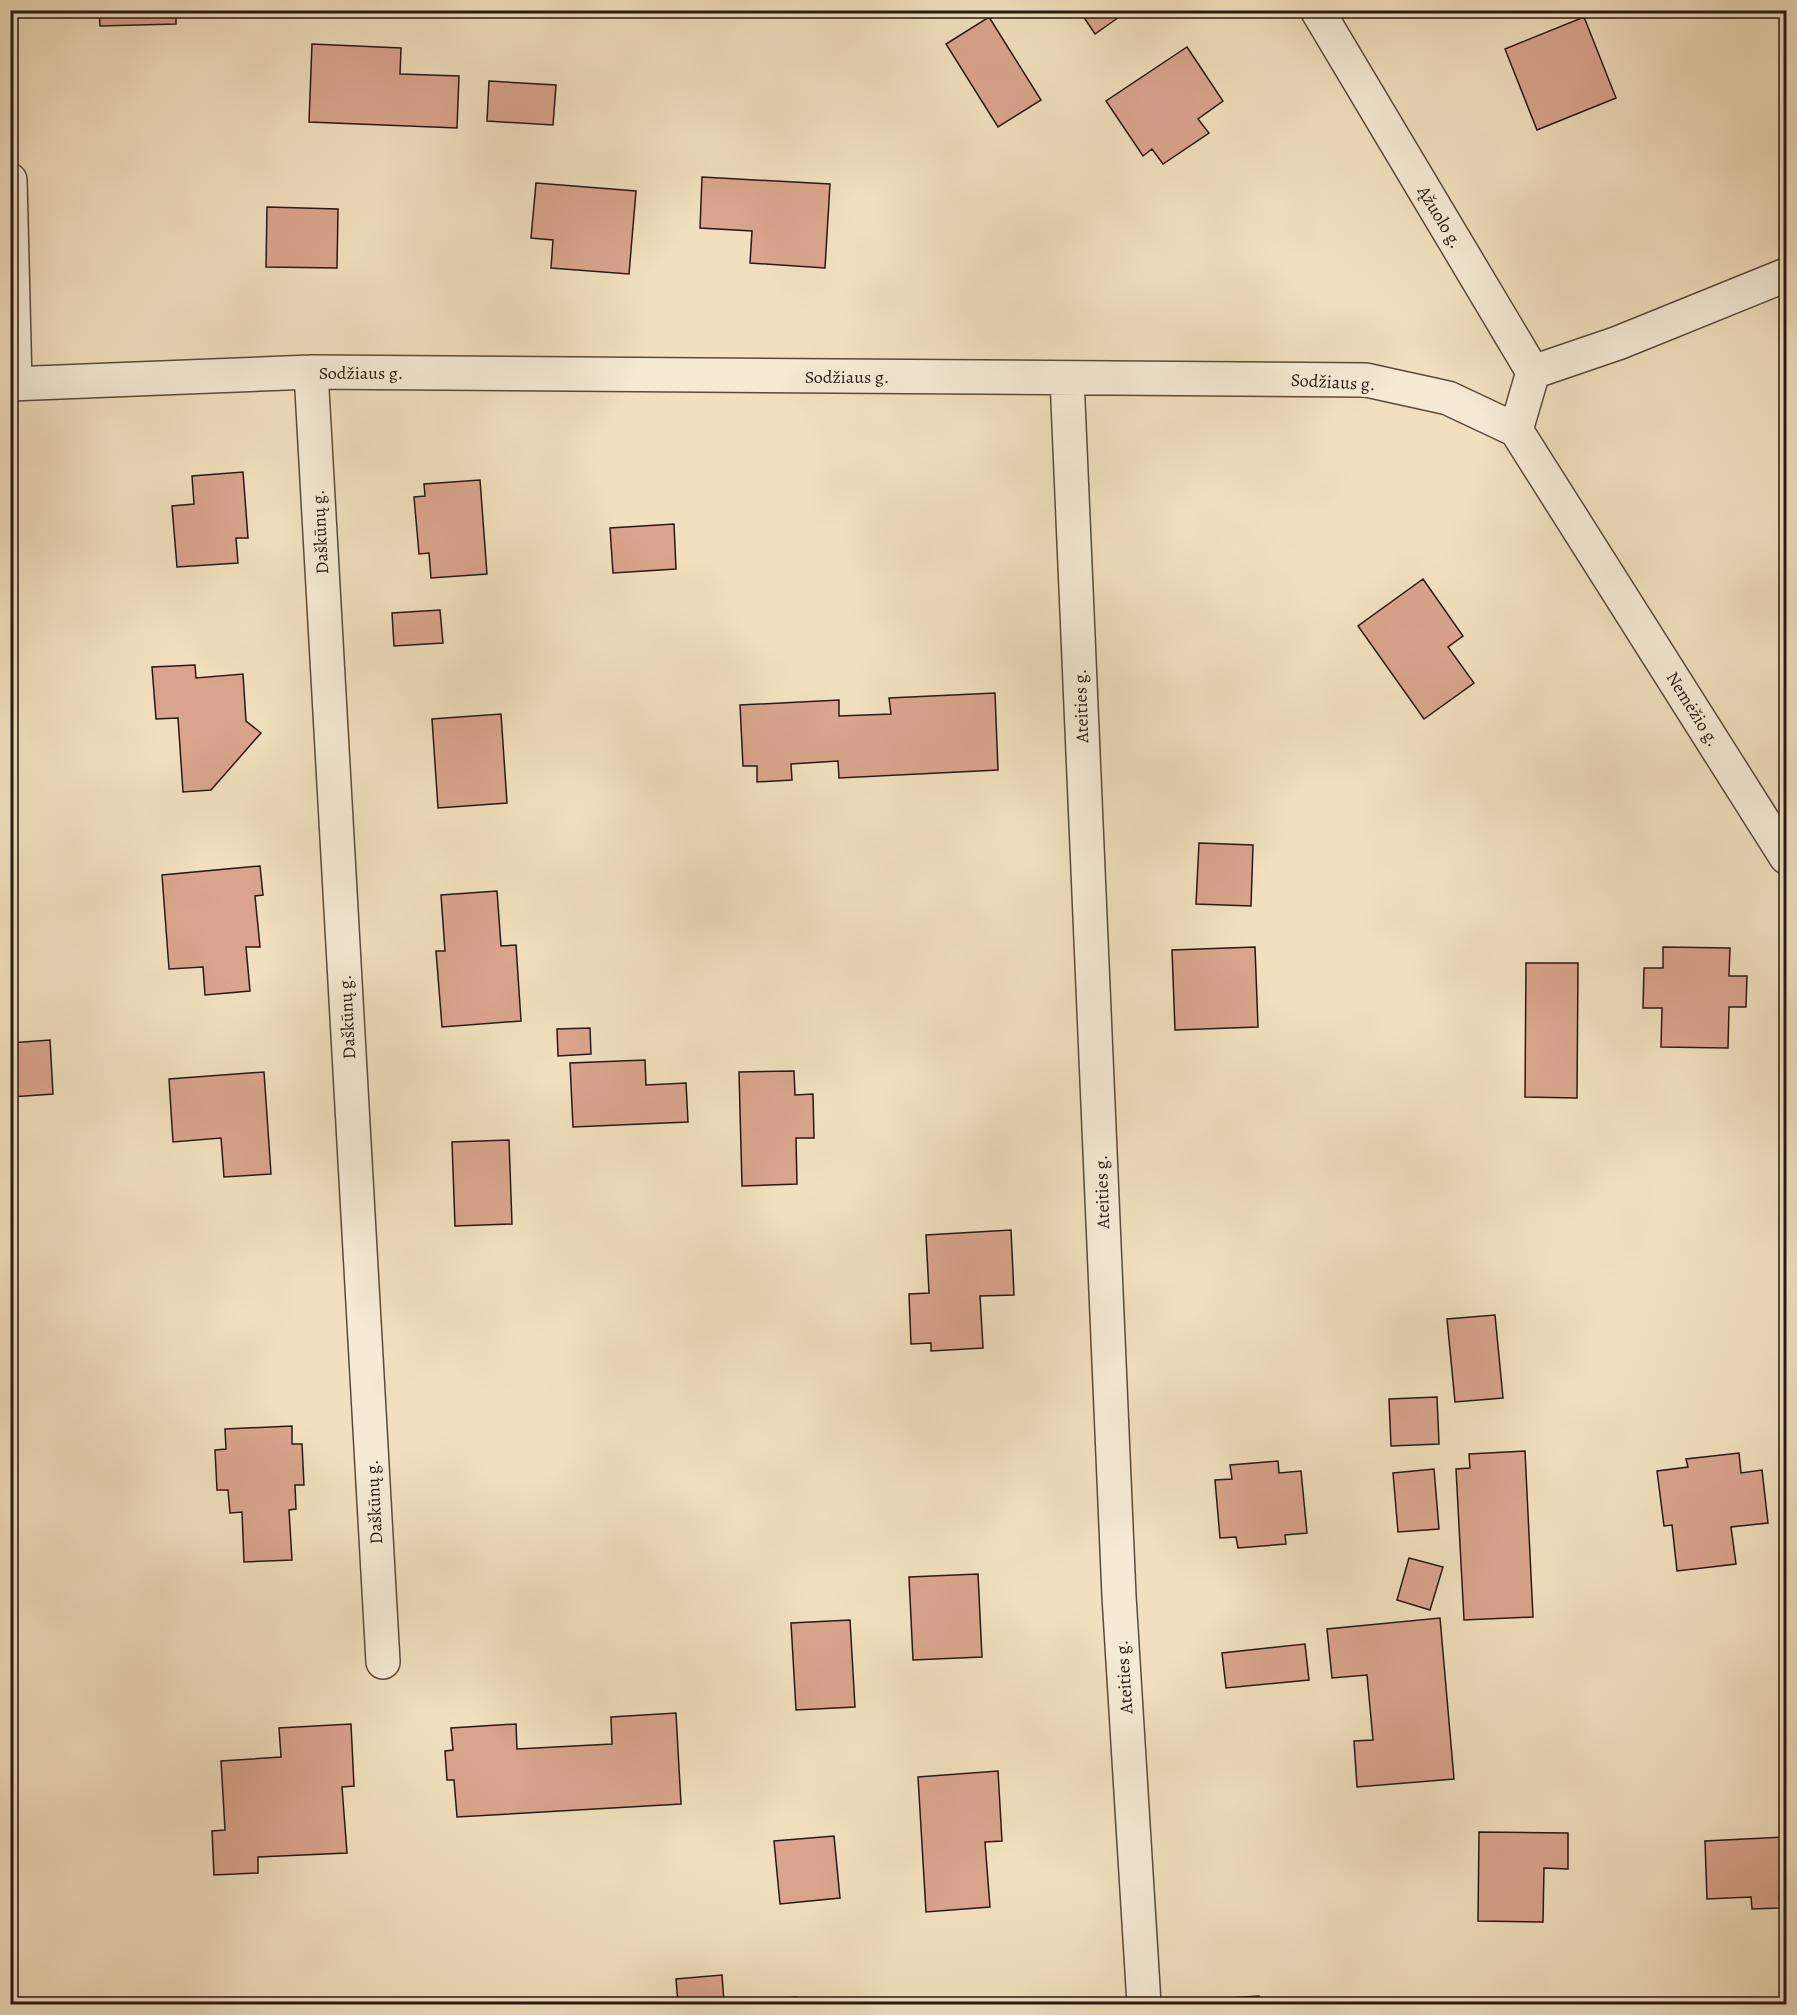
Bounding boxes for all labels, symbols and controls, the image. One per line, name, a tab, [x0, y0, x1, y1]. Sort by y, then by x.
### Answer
street label: Ąžuolo g.	[1411, 180, 1468, 253]
street label: Sodžiaus g.	[319, 361, 403, 385]
street label: Sodžiaus g.	[805, 365, 889, 389]
street label: Sodžiaus g.	[1290, 368, 1376, 396]
street label: Daškūnų g.	[306, 489, 334, 575]
street label: Nemėžio g.	[1661, 667, 1725, 751]
street label: Ateities g.	[1068, 669, 1094, 744]
street label: Daškūnų g.	[333, 974, 361, 1060]
street label: Ateities g.	[1089, 1155, 1115, 1230]
street label: Daškūnų g.	[360, 1459, 388, 1545]
street label: Ateities g.	[1109, 1639, 1139, 1716]

